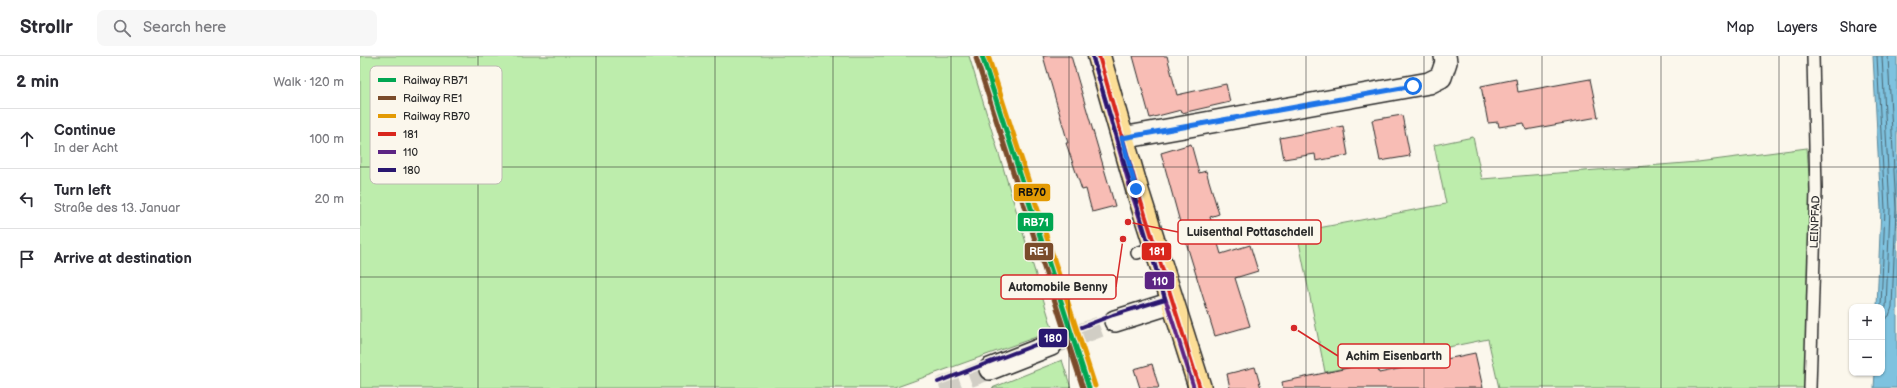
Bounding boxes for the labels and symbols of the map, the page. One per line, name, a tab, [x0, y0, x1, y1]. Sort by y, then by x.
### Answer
legend	[370, 66, 502, 184]
text: Railway RB71	[403, 74, 468, 87]
route start	[1404, 77, 1422, 95]
text: Railway RE1	[403, 92, 462, 105]
text: Railway RB70	[403, 110, 471, 123]
text: 181	[403, 128, 418, 141]
text: 110	[403, 146, 419, 159]
text: 180	[403, 164, 421, 177]
route end	[1127, 180, 1145, 198]
line badge: RB70	[1013, 183, 1051, 202]
text: RB70	[1018, 186, 1046, 199]
street label: LEINPFAD	[1808, 195, 1822, 249]
line badge: RB71	[1017, 212, 1054, 232]
text: RB71	[1023, 216, 1049, 229]
callout: Luisenthal Pottaschdell	[1178, 220, 1321, 244]
text: Luisenthal Pottaschdell	[1186, 225, 1314, 240]
line badge: RE1	[1024, 242, 1054, 261]
line badge: 181	[1141, 242, 1172, 261]
text: RE1	[1029, 245, 1049, 258]
text: 181	[1149, 245, 1165, 258]
line badge: 110	[1144, 271, 1175, 290]
callout: Automobile Benny	[1001, 275, 1116, 299]
text: 110	[1152, 275, 1168, 288]
text: Automobile Benny	[1007, 280, 1108, 295]
line badge: 180	[1038, 328, 1068, 348]
text: 180	[1044, 332, 1062, 345]
callout: Achim Eisenbarth	[1338, 344, 1450, 368]
text: Achim Eisenbarth	[1345, 349, 1442, 364]

